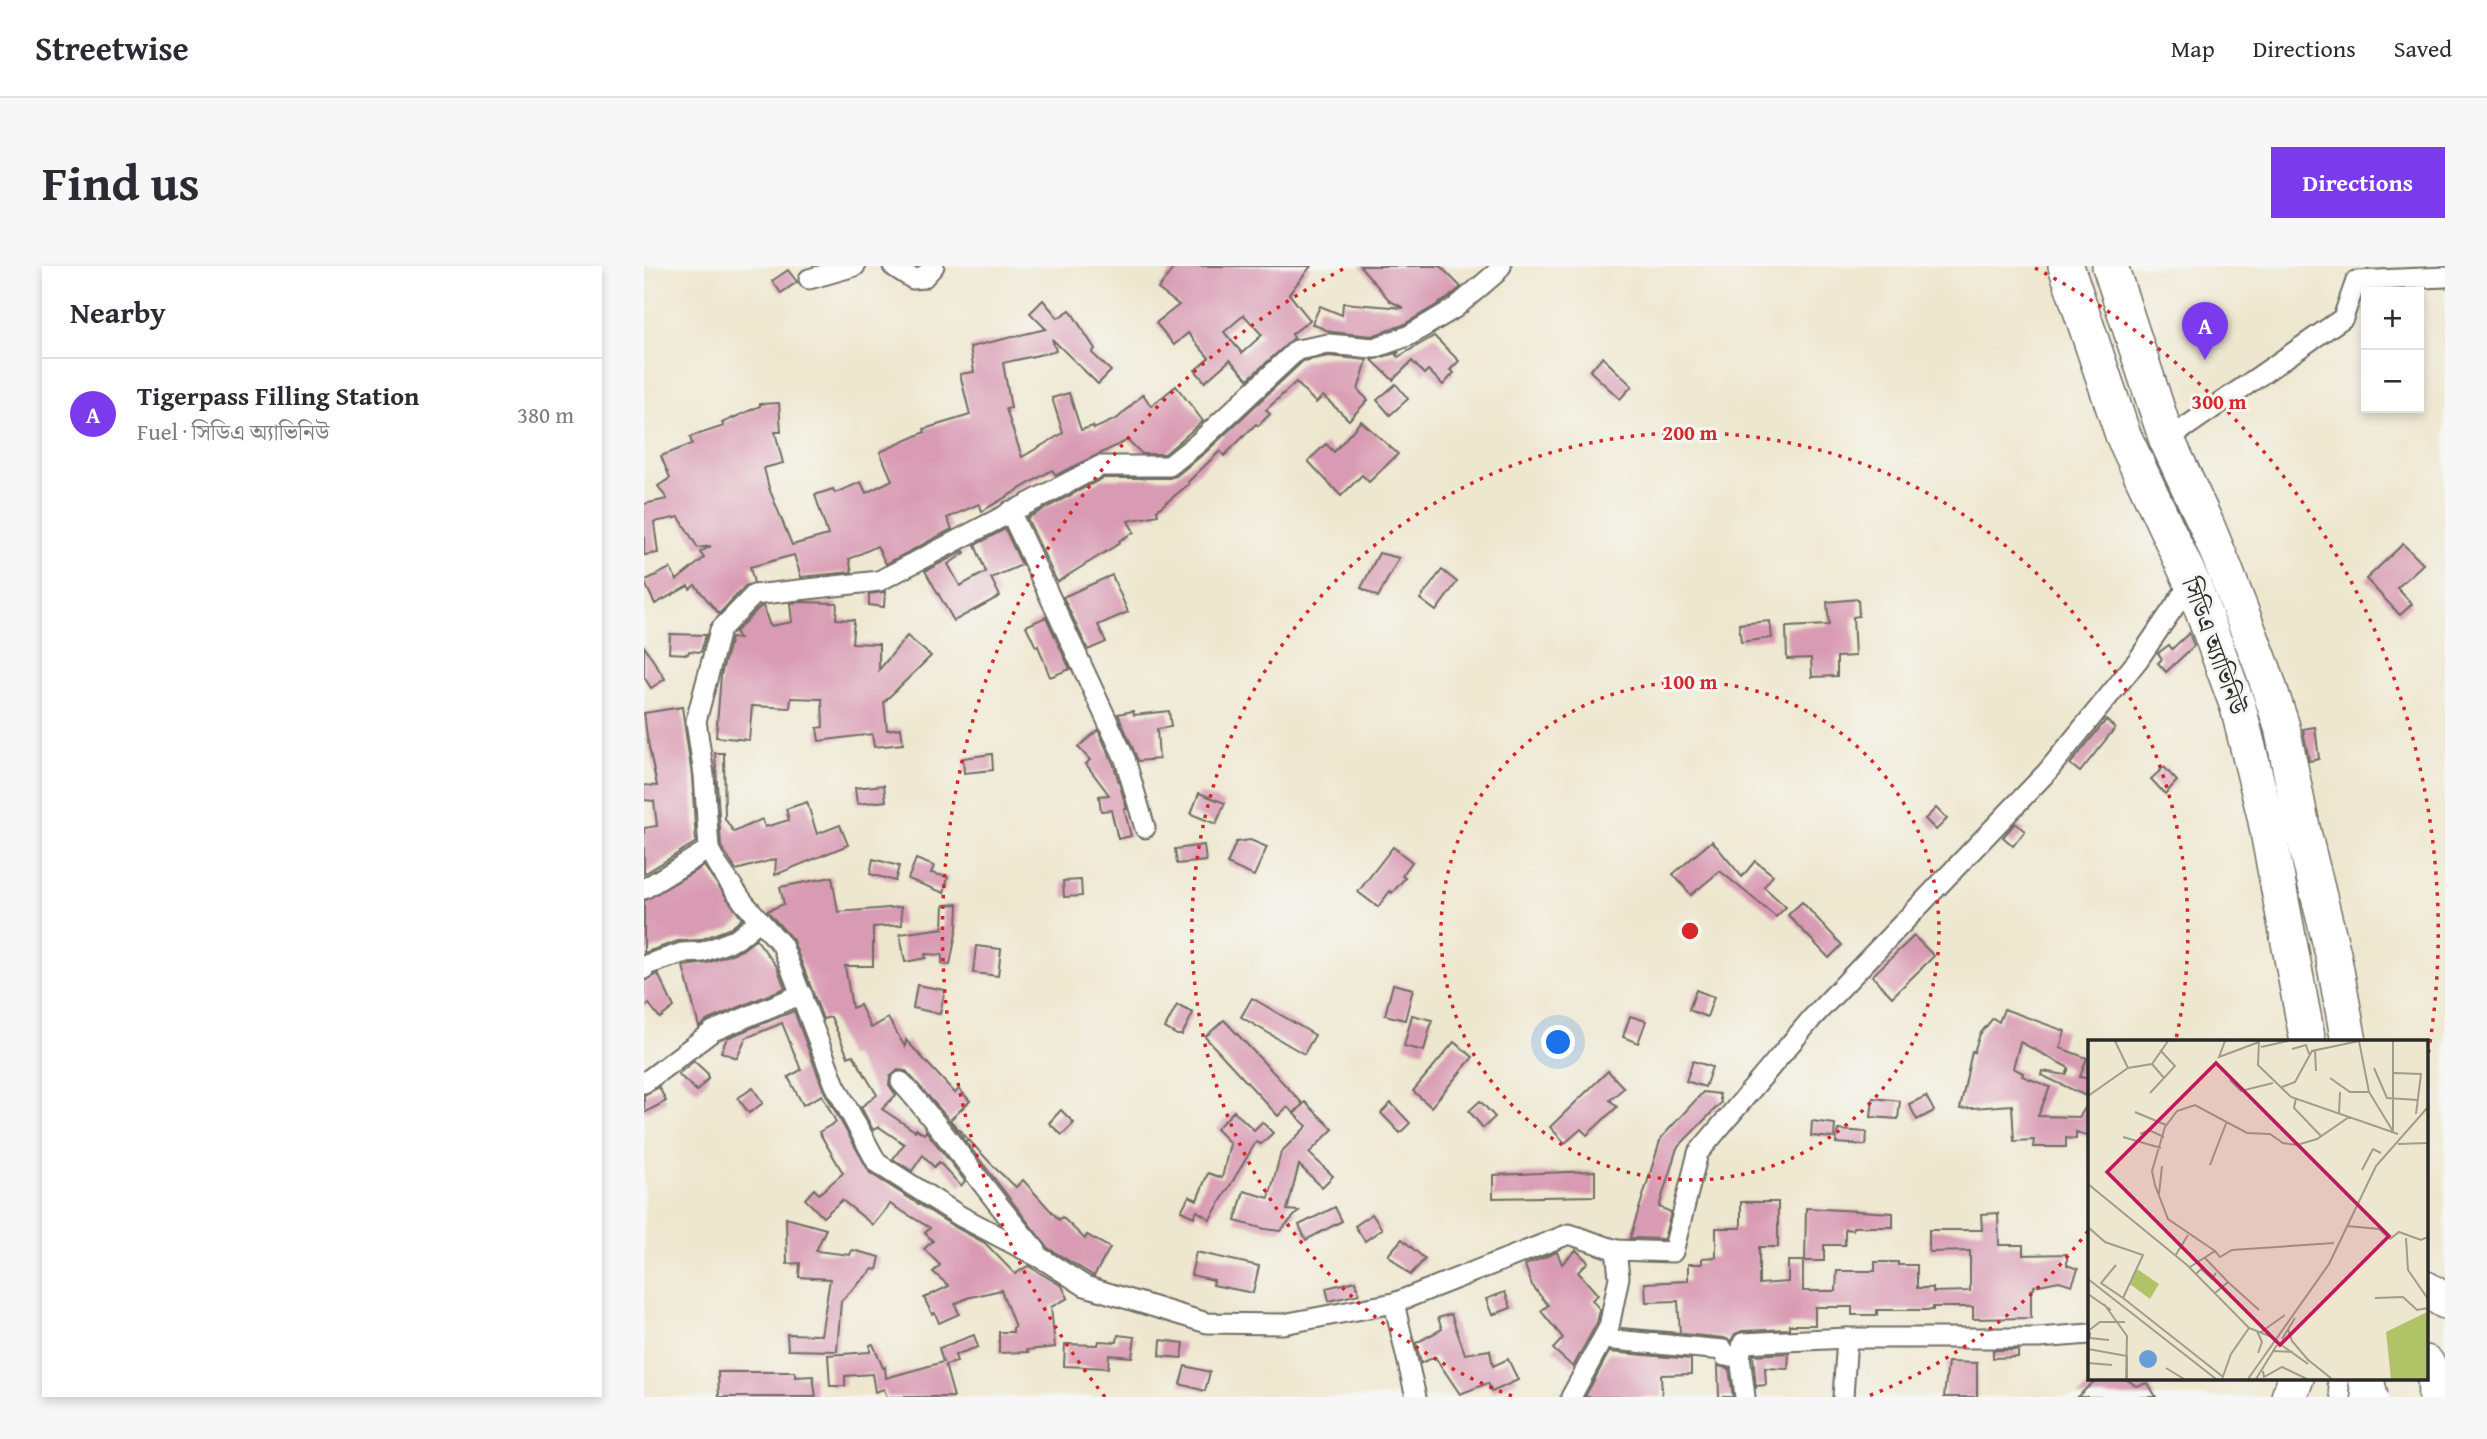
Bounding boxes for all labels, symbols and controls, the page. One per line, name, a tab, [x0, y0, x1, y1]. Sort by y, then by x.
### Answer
text: Streetwise	[35, 24, 189, 72]
text: Map	[2171, 31, 2215, 66]
text: Directions	[2253, 31, 2356, 66]
text: Saved	[2394, 31, 2452, 66]
text: Find us	[42, 146, 200, 218]
button: Directions	[2271, 147, 2445, 218]
map controls	[2361, 287, 2424, 413]
button: +	[2361, 287, 2424, 350]
text: Nearby	[70, 290, 166, 334]
pin: A	[2182, 302, 2228, 360]
button: −	[2361, 350, 2424, 413]
text: Tigerpass Filling Station	[137, 376, 419, 415]
text: 300 m	[2191, 386, 2247, 417]
text: A	[86, 398, 100, 431]
text: 380 m	[517, 398, 574, 431]
text: Fuel · সিডিএ অ্যাভিনিউ	[137, 415, 329, 448]
text: 200 m	[1662, 417, 1718, 448]
street label: সিডিএ অ্যাভিনিউ	[2173, 572, 2256, 720]
text: 100 m	[1662, 666, 1718, 697]
centre of rings	[1678, 919, 1702, 943]
your location	[1541, 1025, 1575, 1059]
inset map	[2088, 1040, 2428, 1380]

